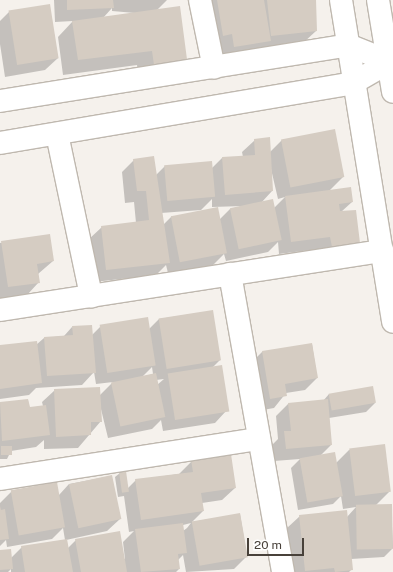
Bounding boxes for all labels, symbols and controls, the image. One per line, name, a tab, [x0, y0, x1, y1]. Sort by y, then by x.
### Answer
scale bar	[249, 530, 306, 556]
text: 20 m	[254, 538, 282, 552]

